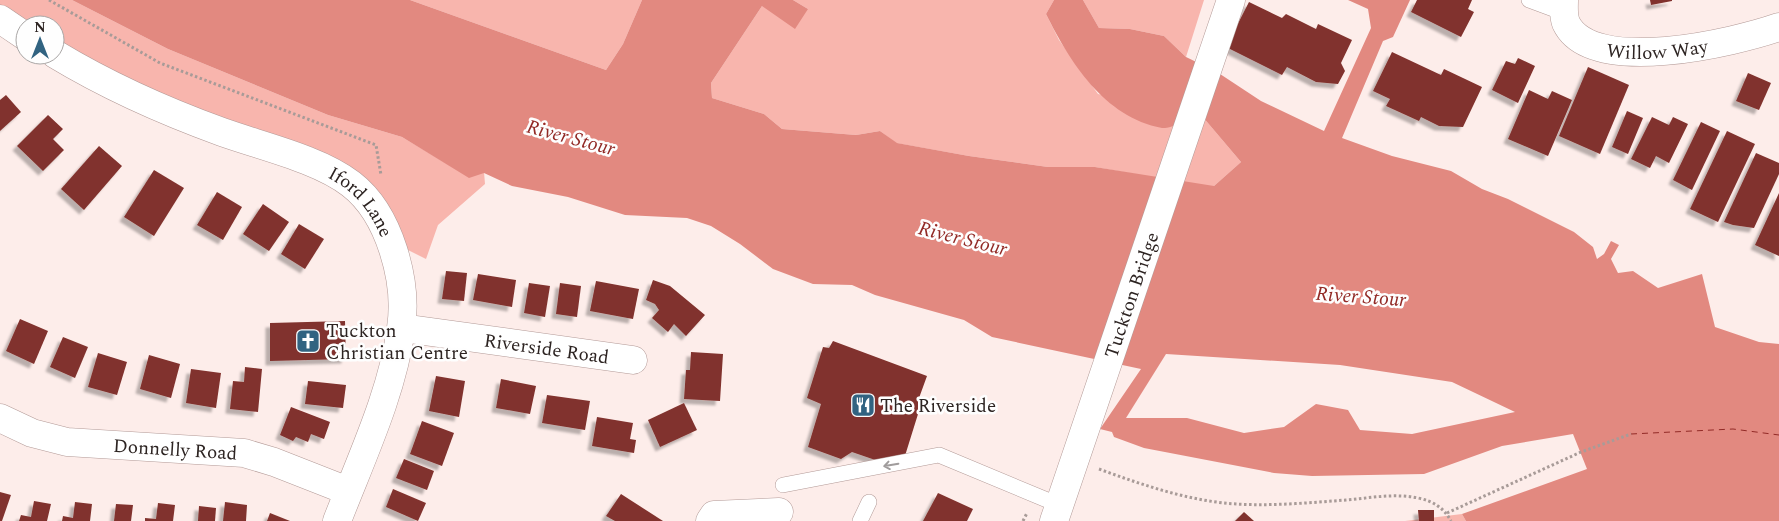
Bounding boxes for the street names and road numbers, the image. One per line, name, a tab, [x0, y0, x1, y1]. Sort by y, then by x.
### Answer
street label: Willow Way	[1604, 32, 1711, 68]
street label: Iford Lane	[323, 160, 400, 242]
street label: Tuckton Bridge	[1097, 228, 1167, 362]
street label: Riverside Road	[482, 327, 611, 373]
street label: Donnelly Road	[112, 432, 238, 469]

